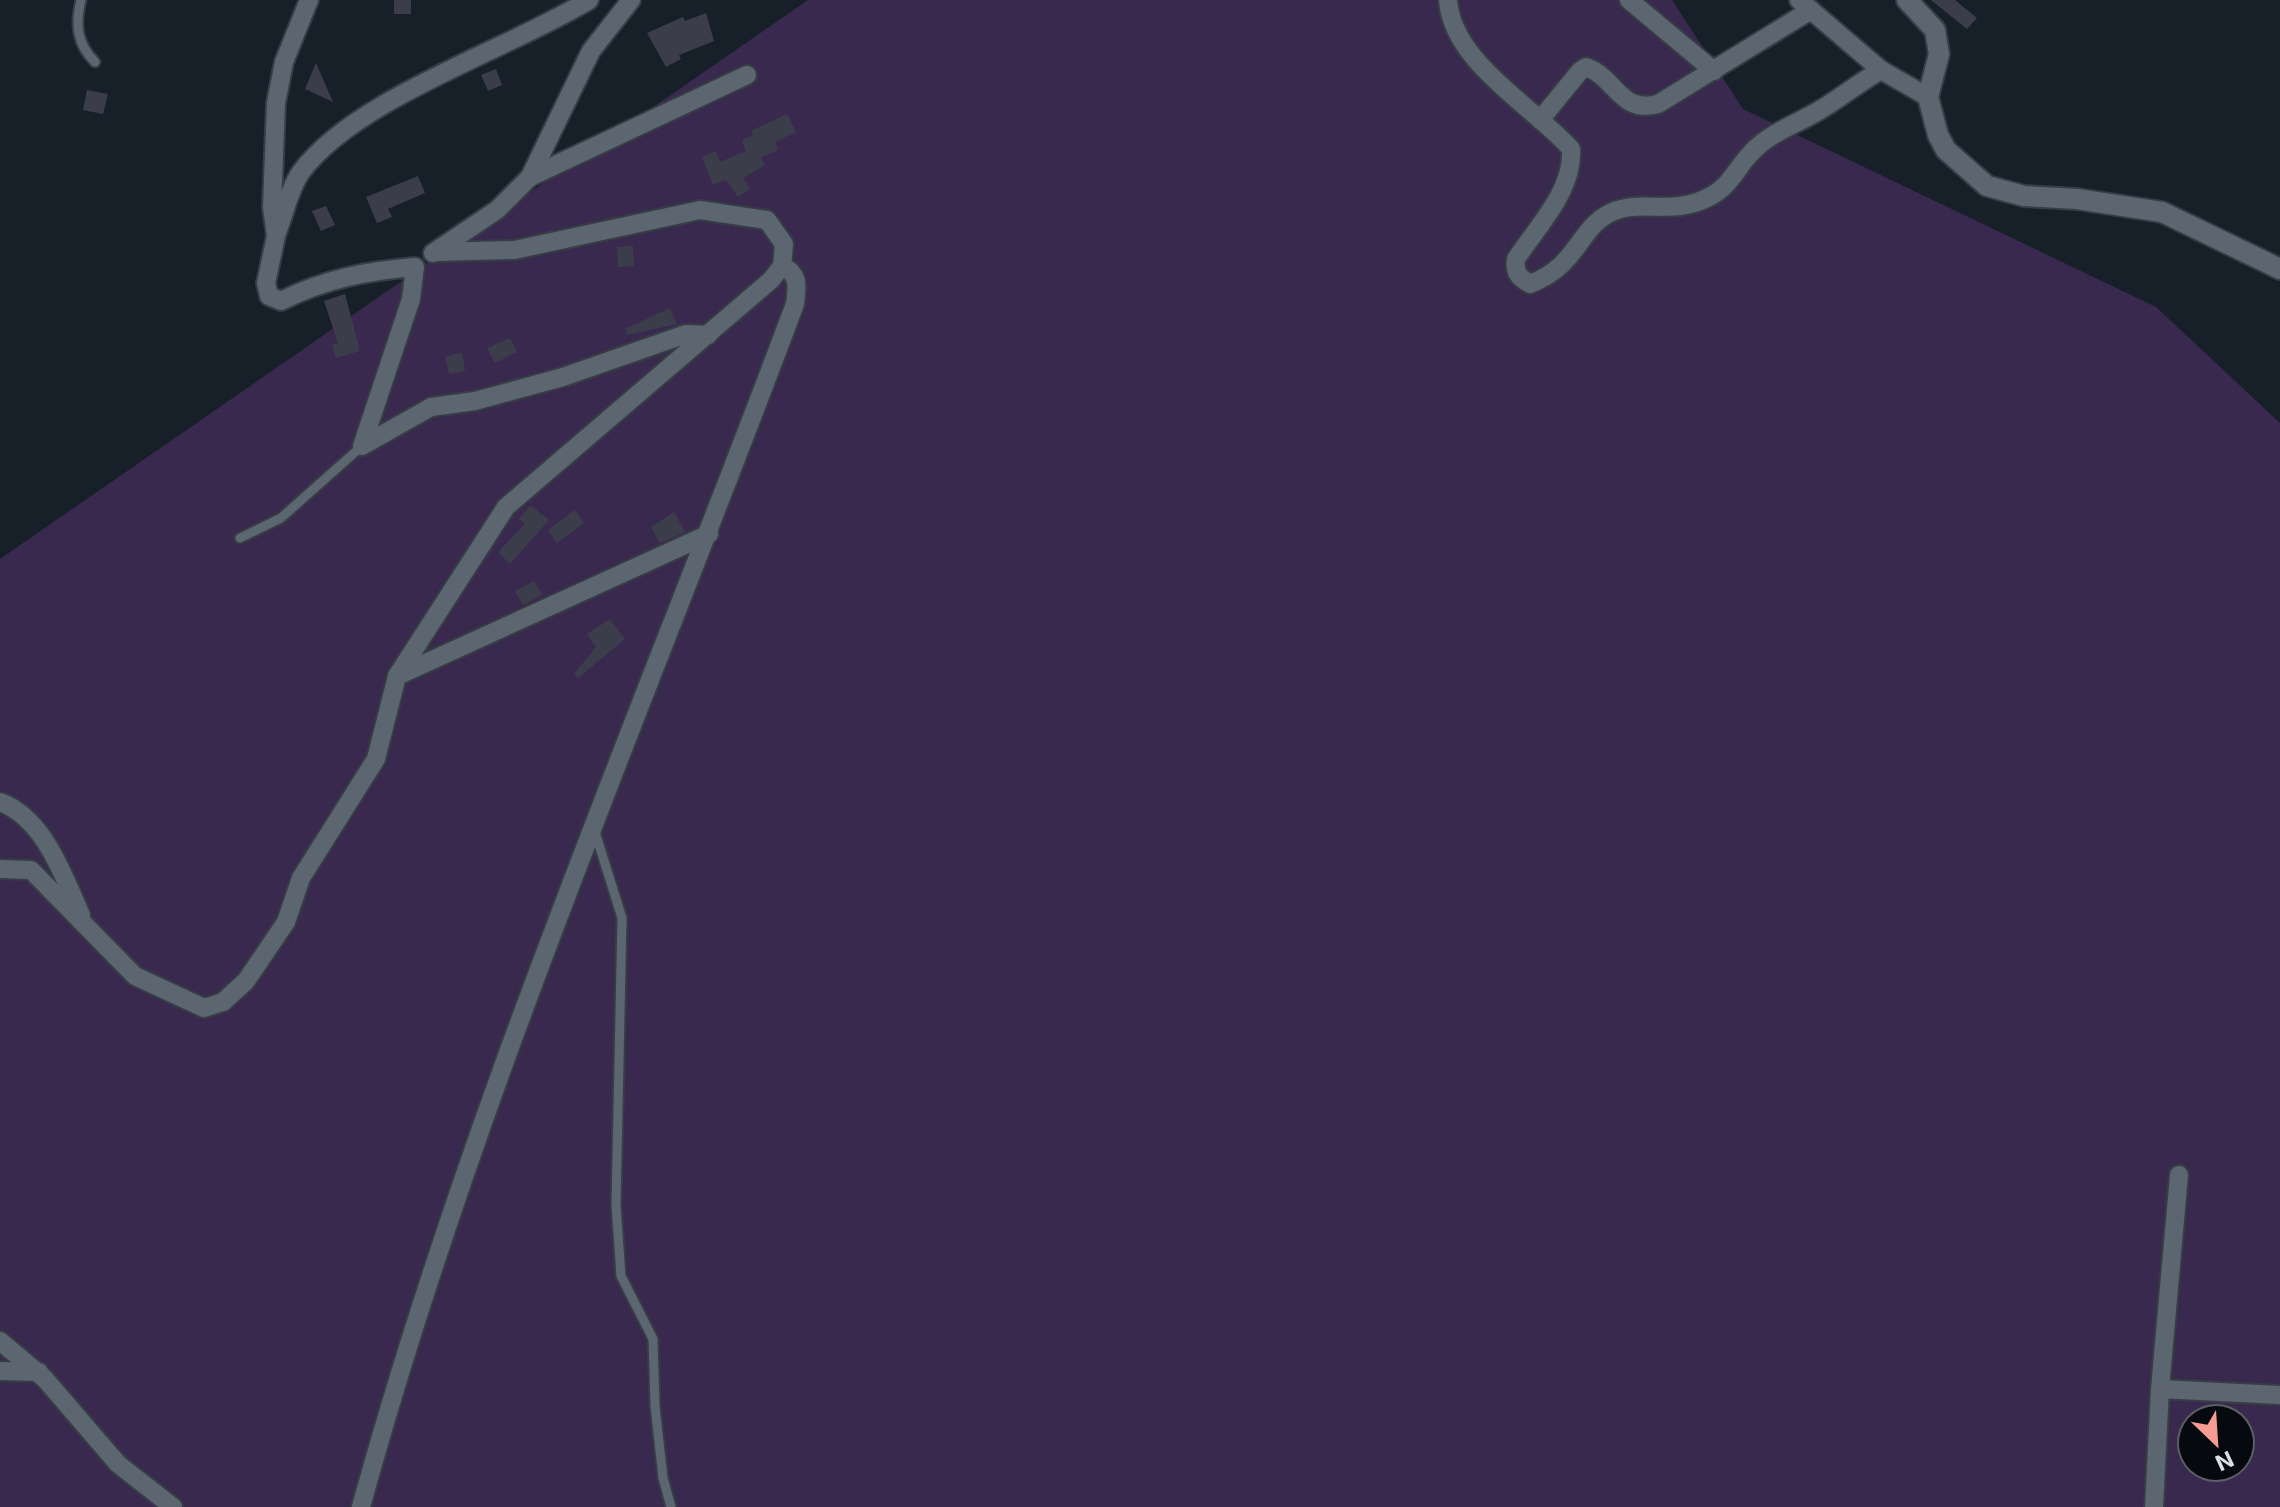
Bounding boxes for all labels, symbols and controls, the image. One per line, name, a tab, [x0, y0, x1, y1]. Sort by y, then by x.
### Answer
north arrow	[2176, 1403, 2256, 1483]
text: N	[2211, 1446, 2238, 1476]

